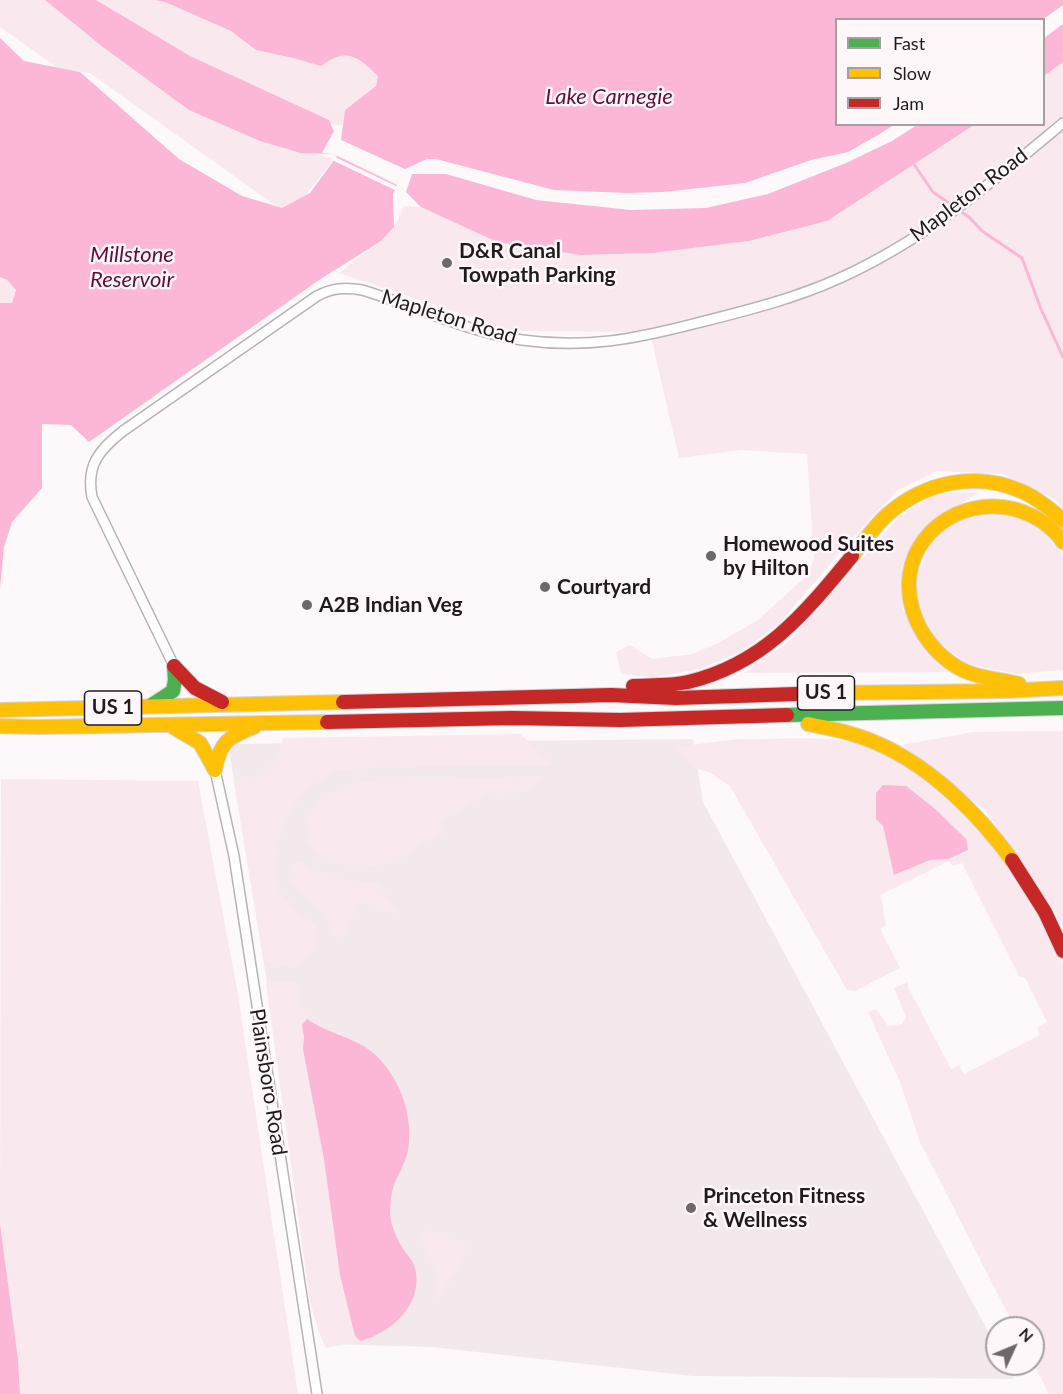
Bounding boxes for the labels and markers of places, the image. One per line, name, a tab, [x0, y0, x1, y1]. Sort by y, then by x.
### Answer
place label: D&R Canal Towpath Parking	[459, 238, 616, 288]
marker: D&R Canal Towpath Parking	[440, 256, 454, 270]
place label: Homewood Suites by Hilton	[723, 531, 894, 581]
marker: Homewood Suites by Hilton	[704, 549, 718, 563]
place label: Courtyard	[557, 574, 651, 600]
marker: Courtyard	[538, 580, 552, 594]
place label: A2B Indian Veg	[319, 592, 463, 618]
marker: A2B Indian Veg	[300, 598, 314, 612]
place label: Princeton Fitness & Wellness	[703, 1183, 865, 1233]
marker: Princeton Fitness & Wellness	[684, 1201, 698, 1215]

